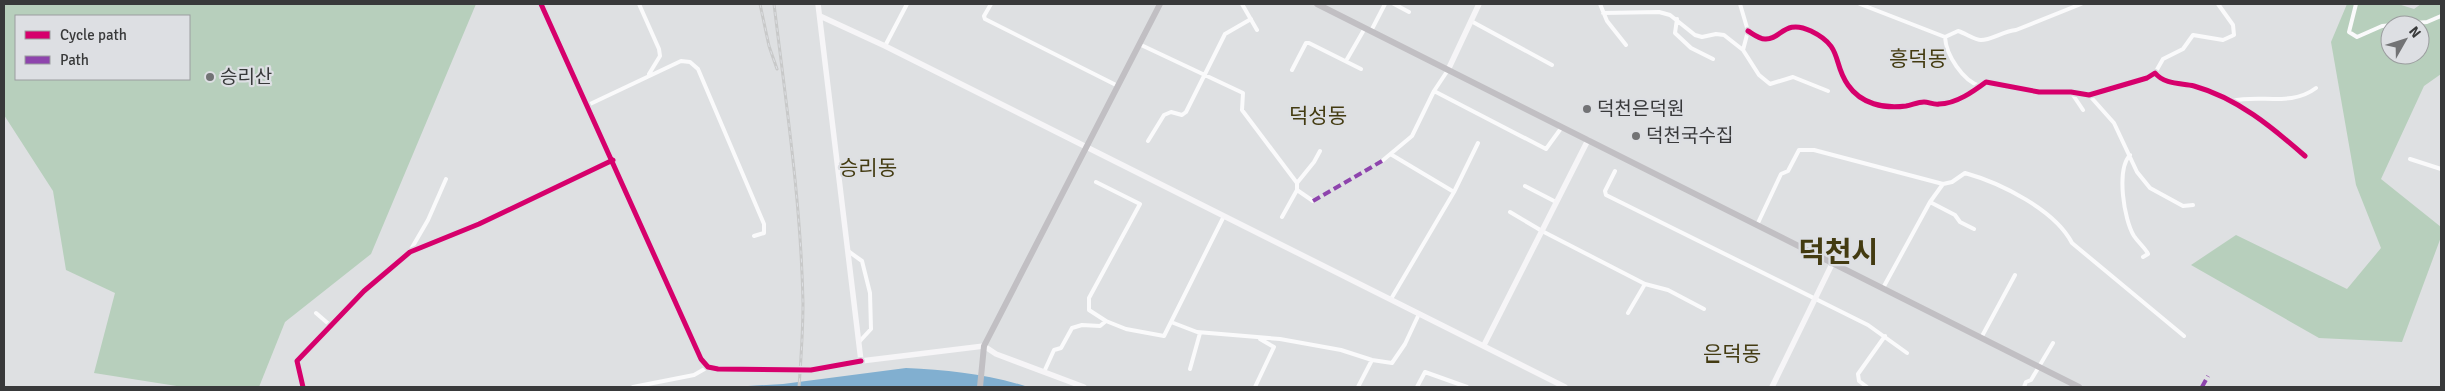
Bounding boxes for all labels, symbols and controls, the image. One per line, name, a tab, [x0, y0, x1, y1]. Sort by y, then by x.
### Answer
legend	[15, 15, 190, 80]
north arrow	[2380, 15, 2430, 65]
text: N	[2405, 23, 2424, 41]
text: Cycle path	[60, 26, 127, 44]
district label: 흥덕동	[1889, 46, 1947, 72]
text: Path	[60, 51, 89, 69]
place label: 승리산	[220, 65, 272, 89]
marker: 승리산	[204, 71, 216, 83]
place label: 덕천은덕원	[1597, 97, 1684, 121]
district label: 덕성동	[1289, 103, 1347, 129]
marker: 덕천은덕원	[1581, 103, 1593, 115]
place label: 덕천국수집	[1646, 124, 1733, 148]
marker: 덕천국수집	[1630, 130, 1642, 142]
district label: 승리동	[839, 155, 897, 181]
district label: 덕천시	[1798, 235, 1878, 270]
district label: 은덕동	[1703, 341, 1761, 367]

